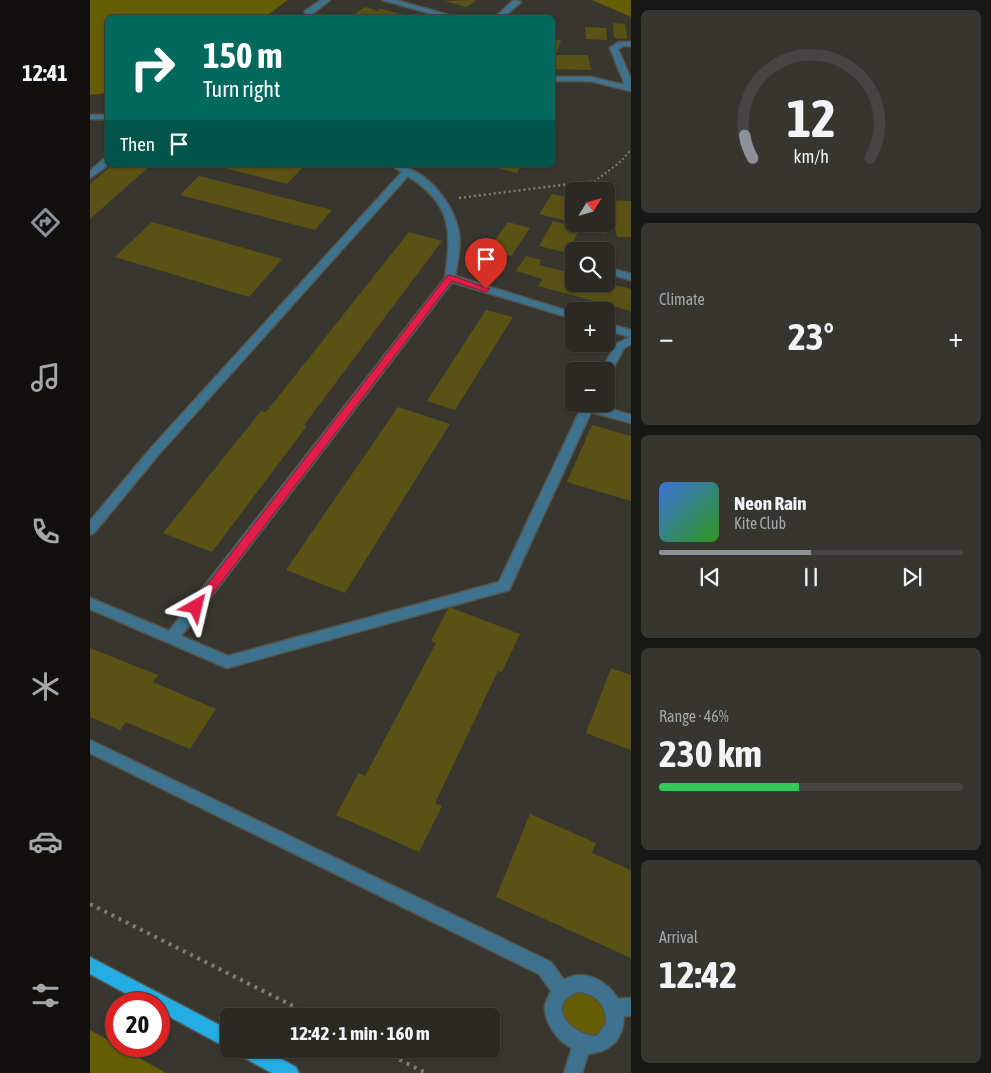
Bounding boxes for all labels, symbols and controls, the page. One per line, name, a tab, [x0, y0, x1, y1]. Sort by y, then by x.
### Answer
icon: right	[120, 35, 185, 100]
text: 150 m	[203, 35, 282, 75]
text: 12:41	[22, 60, 68, 86]
text: Turn right	[203, 76, 280, 102]
text: 12	[787, 88, 835, 148]
icon: arrive	[165, 130, 193, 158]
text: Then	[120, 133, 155, 155]
text: km/h	[793, 146, 829, 167]
north arrow	[565, 182, 615, 232]
map controls	[565, 182, 615, 412]
icon: directions	[28, 205, 63, 240]
pin	[465, 238, 507, 289]
button: search	[565, 242, 615, 292]
icon: arrive	[472, 245, 500, 273]
text: Climate	[659, 290, 705, 308]
button: +	[565, 302, 615, 352]
text: 23°	[788, 315, 834, 358]
text: −	[659, 321, 674, 353]
text: +	[948, 321, 963, 353]
icon: music	[28, 360, 63, 395]
button: −	[565, 362, 615, 412]
text: Neon Rain	[734, 492, 806, 514]
icon: phone	[28, 514, 63, 549]
text: Kite Club	[734, 514, 786, 532]
icon: previous	[696, 563, 724, 591]
icon: pause	[797, 563, 825, 591]
icon: next	[898, 563, 926, 591]
position arrow	[169, 580, 221, 632]
icon: climate	[28, 669, 63, 704]
text: Range · 46%	[659, 707, 729, 725]
text: 230 km	[659, 732, 762, 775]
icon: car	[28, 824, 63, 859]
text: Arrival	[659, 928, 698, 946]
text: 12:42	[659, 953, 737, 996]
icon: filters	[28, 978, 63, 1013]
speed limit sign: 20	[105, 992, 170, 1057]
text: 12:42 · 1 min · 160 m	[290, 1022, 430, 1044]

